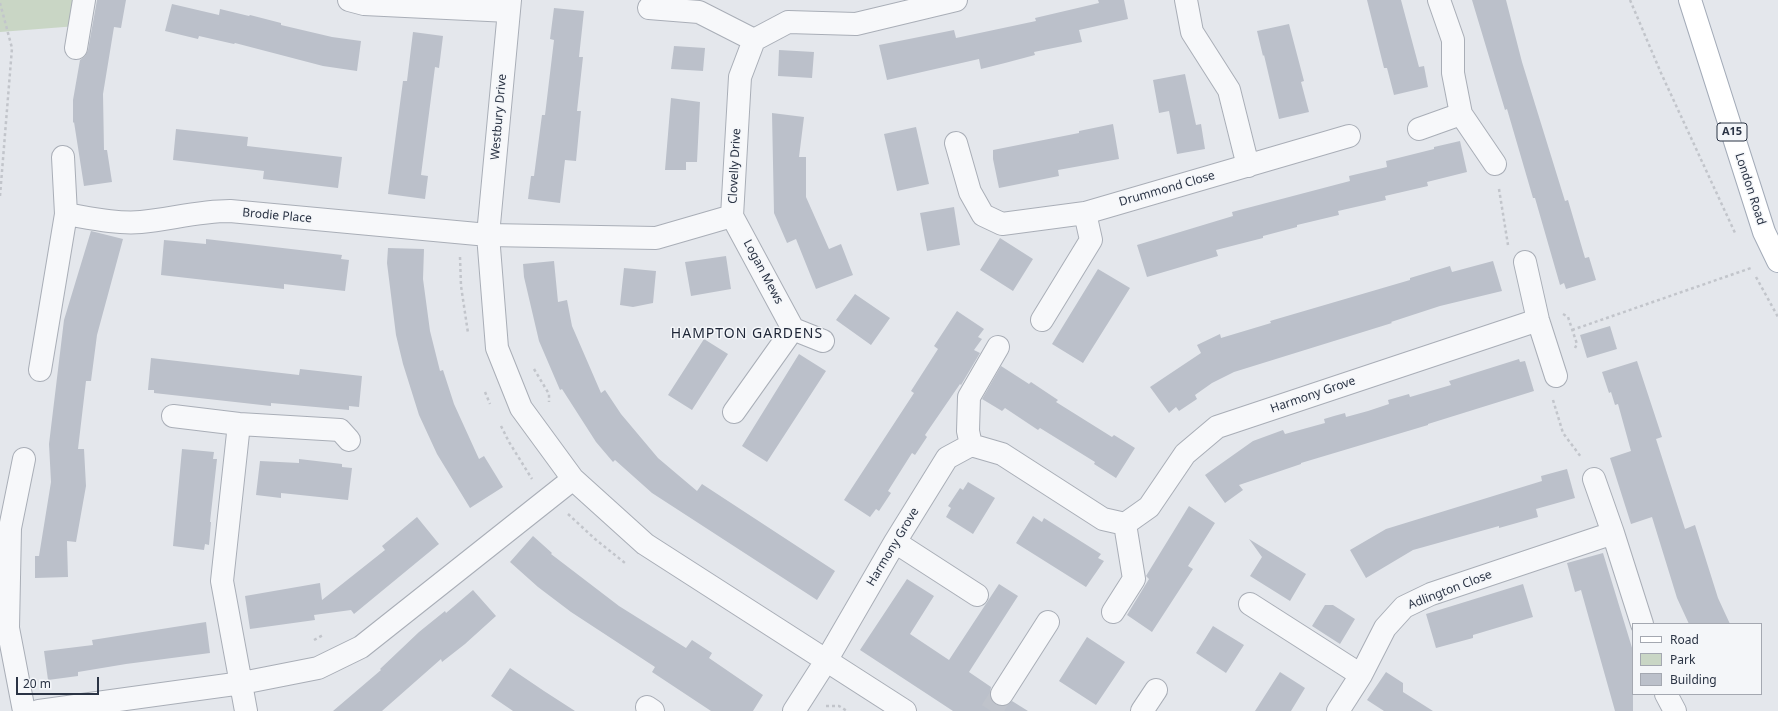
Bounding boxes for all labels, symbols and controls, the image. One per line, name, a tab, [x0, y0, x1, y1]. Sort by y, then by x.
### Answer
street label: Westbury Drive	[488, 73, 510, 161]
road number: A15	[1717, 123, 1747, 141]
street label: Clovelly Drive	[726, 128, 744, 204]
street label: London Road	[1732, 151, 1768, 227]
street label: Drummond Close	[1117, 168, 1217, 210]
street label: Brodie Place	[242, 206, 312, 226]
street label: Logan Mews	[740, 237, 786, 307]
district label: HAMPTON GARDENS	[671, 326, 823, 342]
street label: Harmony Grove	[1269, 374, 1357, 416]
street label: Harmony Grove	[864, 505, 922, 589]
street label: Adlington Close	[1406, 567, 1494, 613]
legend	[1632, 623, 1762, 695]
text: Road	[1670, 631, 1699, 648]
text: Park	[1670, 651, 1695, 668]
scale bar	[18, 669, 101, 695]
text: Building	[1670, 671, 1717, 688]
text: 20 m	[23, 675, 51, 692]

